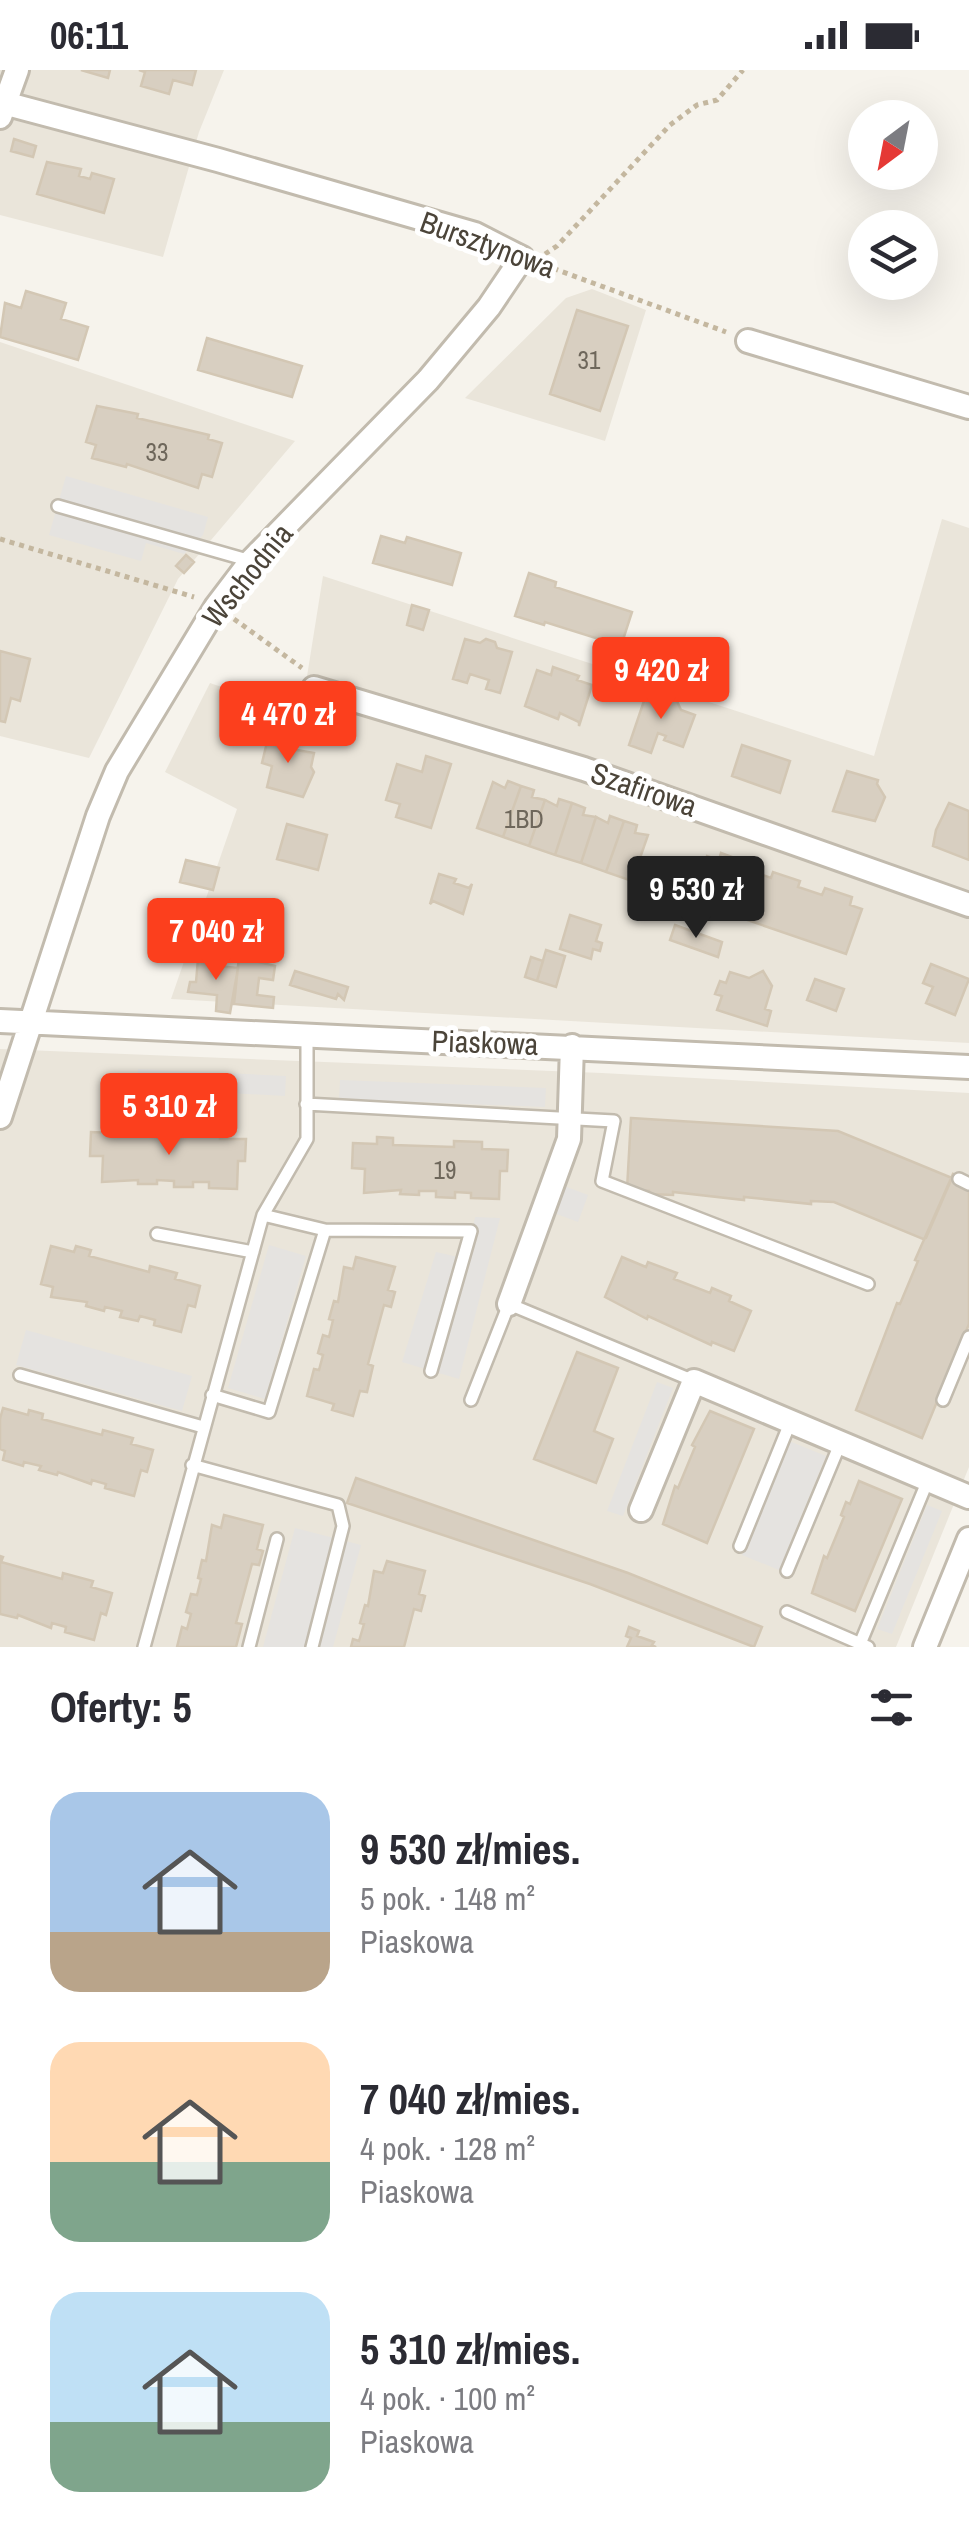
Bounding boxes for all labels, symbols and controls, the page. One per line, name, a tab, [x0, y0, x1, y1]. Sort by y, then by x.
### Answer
text: 06:11	[50, 10, 128, 61]
north arrow	[848, 100, 938, 190]
map controls	[848, 100, 938, 300]
street label: Bursztynowa	[415, 201, 561, 287]
button: layers	[848, 210, 938, 300]
house number: 31	[578, 343, 601, 377]
house number: 33	[146, 435, 168, 469]
street label: Wschodnia	[193, 514, 301, 635]
pin: 9 420 zł	[558, 637, 764, 722]
text: 9 420 zł	[614, 648, 708, 691]
pin: 4 470 zł	[185, 681, 391, 766]
text: 4 470 zł	[241, 692, 335, 735]
street label: Szafirowa	[586, 752, 703, 826]
house number: 1BD	[504, 802, 544, 836]
pin: 9 530 zł	[593, 856, 799, 941]
text: 9 530 zł	[649, 867, 743, 910]
pin: 7 040 zł	[113, 898, 319, 983]
text: 7 040 zł	[169, 909, 263, 952]
street label: Piaskowa	[431, 1020, 539, 1064]
pin: 5 310 zł	[66, 1073, 272, 1158]
text: 5 310 zł	[122, 1084, 216, 1127]
house number: 19	[434, 1153, 456, 1187]
text: Oferty: 5	[50, 1679, 192, 1735]
icon: filters	[864, 1680, 919, 1735]
text: 9 530 zł/mies.	[360, 1821, 580, 1877]
icon: home	[130, 1832, 250, 1952]
text: 5 pok. · 148 m²	[360, 1877, 535, 1920]
text: Piaskowa	[360, 1920, 474, 1963]
text: 7 040 zł/mies.	[360, 2071, 580, 2127]
icon: home	[130, 2082, 250, 2202]
text: 4 pok. · 128 m²	[360, 2127, 535, 2170]
text: Piaskowa	[360, 2170, 474, 2213]
text: 5 310 zł/mies.	[360, 2321, 580, 2377]
icon: home	[130, 2332, 250, 2452]
text: 4 pok. · 100 m²	[360, 2377, 535, 2420]
text: Piaskowa	[360, 2420, 474, 2463]

